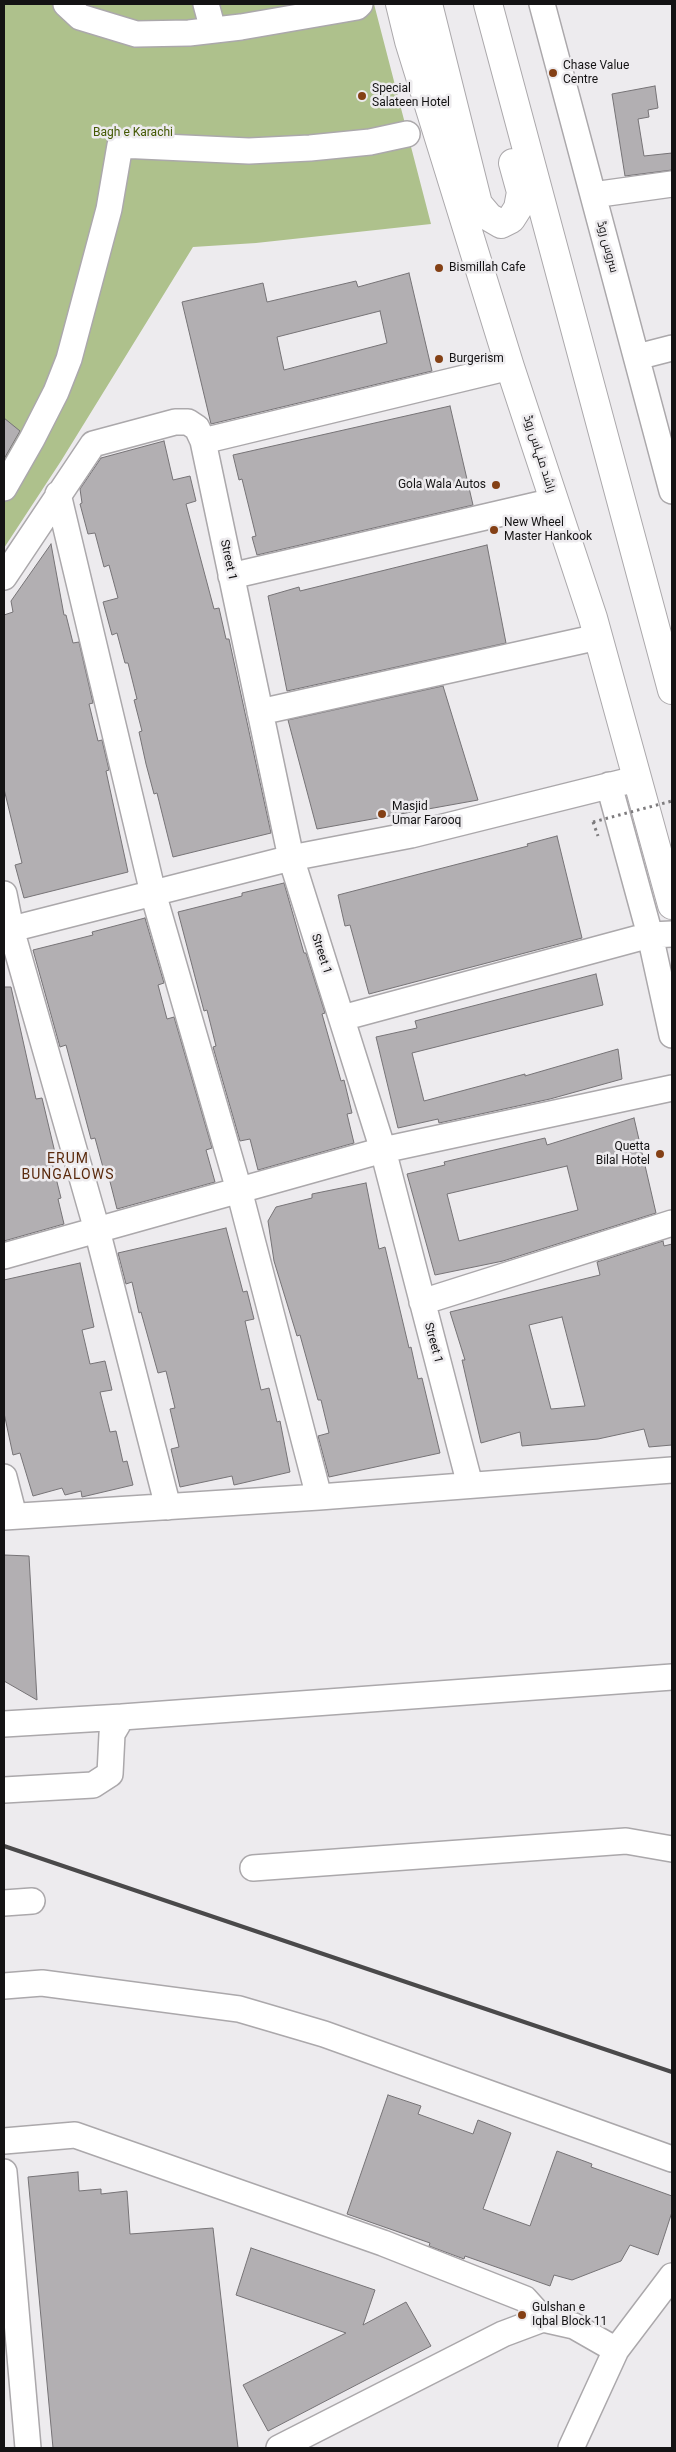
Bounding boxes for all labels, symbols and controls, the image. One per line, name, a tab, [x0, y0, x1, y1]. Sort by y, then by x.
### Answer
place label: Chase Value Centre	[563, 59, 629, 87]
marker: Chase Value Centre	[547, 67, 559, 79]
place label: Special Salateen Hotel	[372, 82, 450, 110]
marker: Special Salateen Hotel	[356, 90, 368, 102]
park label: Bagh e Karachi	[93, 126, 173, 140]
street label: سروس روڈ	[593, 220, 621, 274]
place label: Bismillah Cafe	[449, 261, 526, 275]
marker: Bismillah Cafe	[433, 262, 445, 274]
place label: Burgerism	[449, 352, 504, 366]
marker: Burgerism	[433, 353, 445, 365]
street label: راشد منہاس روڈ	[520, 414, 558, 494]
place label: Gola Wala Autos	[398, 478, 486, 492]
marker: Gola Wala Autos	[490, 479, 502, 491]
place label: New Wheel Master Hankook	[504, 516, 592, 544]
marker: New Wheel Master Hankook	[488, 524, 500, 536]
street label: Street 1	[217, 538, 239, 582]
place label: Masjid Umar Farooq	[392, 800, 461, 828]
marker: Masjid Umar Farooq	[376, 808, 388, 820]
street label: Street 1	[308, 932, 334, 976]
place label: Quetta Bilal Hotel	[596, 1140, 650, 1168]
marker: Quetta Bilal Hotel	[654, 1148, 666, 1160]
district label: ERUM BUNGALOWS	[20, 1151, 116, 1184]
street label: Street 1	[421, 1321, 445, 1365]
place label: Gulshan e Iqbal Block 11	[532, 2301, 607, 2329]
marker: Gulshan e Iqbal Block 11	[516, 2309, 528, 2321]

